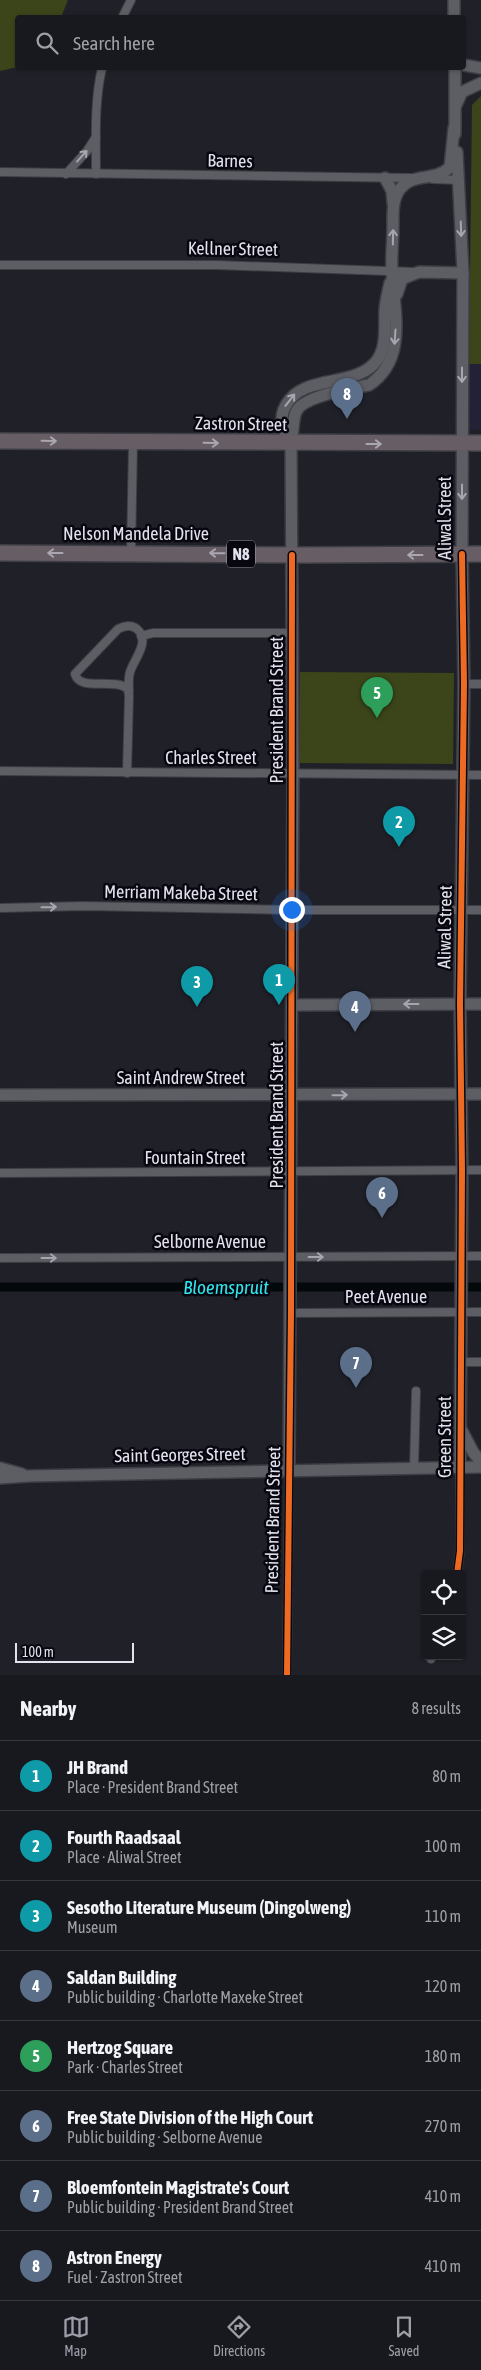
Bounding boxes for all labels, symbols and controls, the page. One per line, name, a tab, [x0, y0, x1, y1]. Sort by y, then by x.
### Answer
search box	[15, 15, 466, 70]
icon: search	[33, 29, 61, 57]
text: Search here	[73, 32, 155, 54]
one-way arrow	[76, 150, 88, 163]
street label: Barnes	[207, 150, 253, 171]
one-way arrow	[456, 220, 466, 236]
one-way arrow	[388, 229, 397, 245]
street label: Kellner Street	[188, 237, 278, 260]
one-way arrow	[391, 329, 400, 345]
one-way arrow	[457, 367, 467, 383]
pin: 8	[331, 378, 363, 419]
one-way arrow	[285, 394, 296, 407]
street label: Zastron Street	[195, 412, 287, 435]
one-way arrow	[40, 436, 56, 446]
one-way arrow	[203, 438, 219, 447]
one-way arrow	[365, 439, 381, 449]
street label: Aliwal Street	[434, 476, 455, 560]
one-way arrow	[457, 484, 467, 500]
street label: Nelson Mandela Drive	[63, 523, 209, 544]
road number: N8	[227, 540, 255, 568]
one-way arrow	[47, 548, 64, 558]
one-way arrow	[210, 549, 226, 558]
one-way arrow	[407, 550, 423, 559]
street label: President Brand Street	[266, 637, 287, 783]
pin: 5	[361, 677, 393, 718]
street label: Charles Street	[165, 747, 257, 768]
pin: 2	[383, 806, 415, 847]
street label: Merriam Makeba Street	[104, 881, 258, 904]
street label: Aliwal Street	[433, 885, 456, 969]
your location	[279, 897, 305, 923]
one-way arrow	[40, 902, 56, 912]
pin: 1	[263, 964, 295, 1005]
pin: 3	[181, 966, 213, 1007]
pin: 4	[339, 991, 371, 1032]
one-way arrow	[403, 999, 420, 1009]
street label: President Brand Street	[266, 1042, 287, 1188]
street label: Saint Andrew Street	[117, 1067, 245, 1088]
one-way arrow	[332, 1090, 348, 1100]
street label: Fountain Street	[144, 1147, 246, 1168]
pin: 6	[366, 1177, 398, 1218]
street label: Selborne Avenue	[154, 1231, 266, 1252]
one-way arrow	[308, 1252, 324, 1262]
one-way arrow	[40, 1253, 56, 1263]
water label: Bloemspruit	[183, 1276, 269, 1298]
street label: Peet Avenue	[345, 1286, 427, 1307]
pin: 7	[340, 1347, 372, 1388]
street label: Green Street	[434, 1396, 455, 1478]
street label: Saint Georges Street	[114, 1443, 246, 1466]
street label: President Brand Street	[261, 1446, 284, 1594]
map controls	[421, 1570, 466, 1660]
button: locate	[421, 1570, 466, 1615]
button: layers	[421, 1615, 466, 1660]
scale bar	[15, 1640, 134, 1663]
text: 100 m	[22, 1644, 54, 1660]
text: Nearby	[20, 1696, 76, 1720]
text: 8 results	[411, 1699, 461, 1717]
text: JH Brand	[67, 1756, 128, 1778]
text: 1	[32, 1767, 40, 1785]
text: 80 m	[432, 1767, 461, 1785]
text: Place · President Brand Street	[67, 1778, 238, 1796]
text: Fourth Raadsaal	[67, 1826, 181, 1848]
text: 2	[32, 1837, 40, 1855]
text: 100 m	[425, 1837, 461, 1855]
text: Place · Aliwal Street	[67, 1848, 182, 1866]
text: Sesotho Literature Museum (Dingolweng)	[67, 1896, 351, 1918]
text: 3	[32, 1907, 40, 1925]
text: 110 m	[425, 1907, 461, 1925]
text: Museum	[67, 1918, 118, 1936]
text: Saldan Building	[67, 1966, 176, 1988]
text: 4	[32, 1977, 40, 1995]
text: 120 m	[425, 1977, 461, 1995]
text: Public building · Charlotte Maxeke Street	[67, 1988, 303, 2006]
text: Hertzog Square	[67, 2036, 173, 2058]
text: 5	[32, 2047, 40, 2065]
text: 180 m	[425, 2047, 461, 2065]
text: Park · Charles Street	[67, 2058, 183, 2076]
text: Free State Division of the High Court	[67, 2106, 313, 2128]
text: 6	[32, 2117, 40, 2135]
text: 270 m	[425, 2117, 461, 2135]
text: Public building · Selborne Avenue	[67, 2128, 263, 2146]
text: Bloemfontein Magistrate's Court	[67, 2176, 289, 2198]
text: 7	[32, 2187, 40, 2205]
text: 410 m	[425, 2187, 461, 2205]
text: Public building · President Brand Street	[67, 2198, 294, 2216]
text: Astron Energy	[67, 2246, 162, 2268]
text: 8	[32, 2257, 40, 2275]
text: 410 m	[425, 2257, 461, 2275]
text: Fuel · Zastron Street	[67, 2268, 183, 2286]
tab: Map	[62, 2313, 90, 2359]
tab: Directions	[213, 2313, 265, 2359]
tab: Saved	[388, 2313, 419, 2359]

